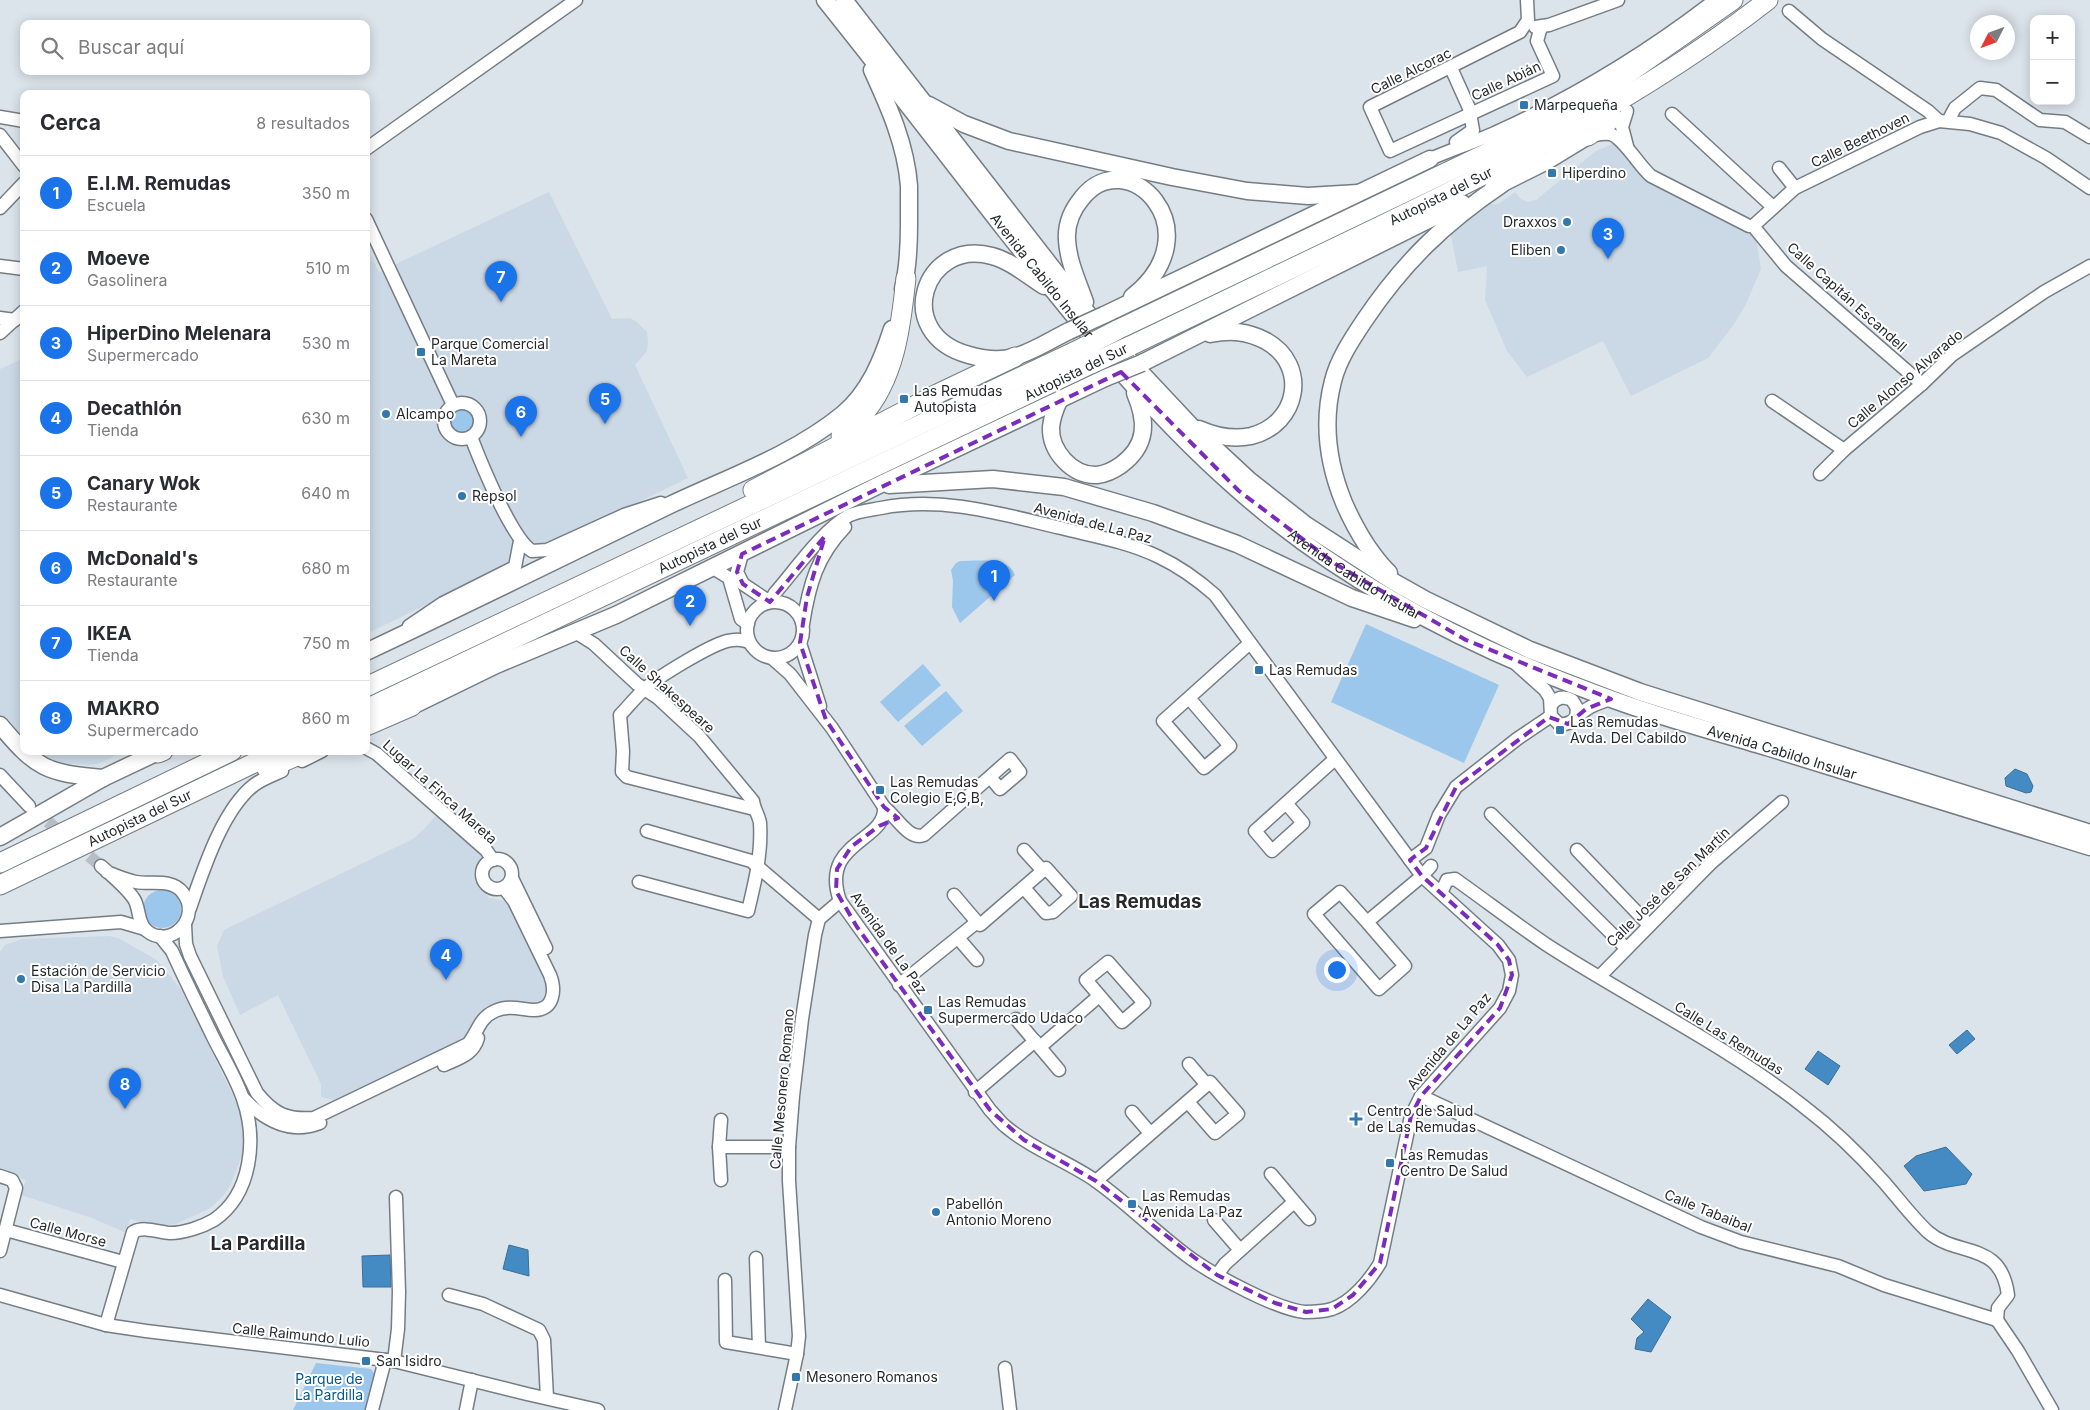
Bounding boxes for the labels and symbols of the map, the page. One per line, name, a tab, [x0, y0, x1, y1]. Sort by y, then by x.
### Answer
north arrow	[1970, 15, 2015, 60]
street label: Calle Alcorac	[1368, 44, 1454, 97]
street label: Calle Abián	[1468, 57, 1543, 104]
place label: Marpequeña	[1534, 96, 1618, 113]
marker: Marpequeña	[1518, 99, 1530, 111]
street label: Calle Beethoven	[1808, 108, 1912, 171]
street label: Autopista del Sur	[1386, 163, 1495, 228]
place label: Hiperdino	[1562, 164, 1626, 181]
marker: Hiperdino	[1546, 167, 1558, 179]
street label: Avenida Cabildo Insular	[987, 210, 1098, 341]
place label: Draxxos	[1503, 213, 1557, 230]
marker: Draxxos	[1561, 216, 1573, 228]
pin: 3	[1592, 218, 1624, 259]
street label: Calle Capitán Escandell	[1784, 238, 1911, 355]
place label: Eliben	[1511, 241, 1551, 258]
marker: Eliben	[1555, 244, 1567, 256]
pin: 7	[485, 261, 517, 302]
street label: Calle Alonso Alvarado	[1844, 325, 1966, 432]
place label: Parque Comercial La Mareta	[431, 335, 549, 368]
street label: Autopista del Sur	[1021, 339, 1130, 404]
marker: Parque Comercial La Mareta	[415, 346, 427, 358]
place label: Las Remudas Autopista	[914, 382, 1002, 415]
pin: 5	[589, 383, 621, 424]
marker: Las Remudas Autopista	[898, 393, 910, 405]
pin: 6	[505, 396, 537, 437]
place label: Alcampo	[396, 405, 454, 422]
marker: Alcampo	[380, 408, 392, 420]
place label: Repsol	[472, 487, 517, 504]
marker: Repsol	[456, 490, 468, 502]
street label: Avenida de La Paz	[1032, 499, 1154, 546]
street label: Autopista del Sur	[655, 513, 765, 577]
street label: Avenida Cabildo Insular	[1285, 525, 1425, 623]
pin: 1	[978, 560, 1010, 601]
pin: 2	[674, 585, 706, 626]
street label: Calle Shakespeare	[616, 641, 719, 736]
place label: Las Remudas	[1269, 661, 1357, 678]
marker: Las Remudas	[1253, 664, 1265, 676]
place label: Las Remudas Avda. Del Cabildo	[1570, 713, 1687, 746]
street label: Avenida Cabildo Insular	[1705, 721, 1859, 783]
marker: Las Remudas Avda. Del Cabildo	[1554, 724, 1566, 736]
street label: Lugar La Finca Mareta	[380, 736, 501, 847]
place label: Las Remudas Colegio E,G,B,	[890, 773, 984, 806]
marker: Las Remudas Colegio E,G,B,	[874, 784, 886, 796]
street label: Autopista del Sur	[85, 785, 194, 850]
street label: Calle José de San Martín	[1602, 823, 1733, 950]
street label: Avenida de La Paz	[848, 888, 931, 997]
district label: Las Remudas	[1078, 890, 1202, 913]
pin: 4	[430, 939, 462, 980]
your location	[1324, 957, 1350, 983]
place label: Estación de Servicio Disa La Pardilla	[31, 962, 166, 995]
marker: Estación de Servicio Disa La Pardilla	[15, 973, 27, 985]
street label: Avenida de La Paz	[1403, 989, 1494, 1093]
place label: Las Remudas Supermercado Udaco	[938, 993, 1083, 1026]
street label: Calle Las Remudas	[1672, 997, 1787, 1078]
marker: Las Remudas Supermercado Udaco	[922, 1004, 934, 1016]
street label: Calle Mesonero Romano	[766, 1008, 797, 1170]
pin: 8	[109, 1068, 141, 1109]
place label: Centro de Salud de Las Remudas	[1367, 1102, 1476, 1135]
marker: Centro de Salud de Las Remudas	[1349, 1112, 1363, 1126]
place label: Las Remudas Centro De Salud	[1400, 1146, 1508, 1179]
marker: Las Remudas Centro De Salud	[1384, 1157, 1396, 1169]
street label: Calle Tabaibal	[1662, 1185, 1754, 1236]
place label: Las Remudas Avenida La Paz	[1142, 1187, 1243, 1220]
place label: Pabellón Antonio Moreno	[946, 1195, 1052, 1228]
marker: Las Remudas Avenida La Paz	[1126, 1198, 1138, 1210]
marker: Pabellón Antonio Moreno	[930, 1206, 942, 1218]
street label: Calle Morse	[28, 1213, 108, 1250]
district label: La Pardilla	[210, 1232, 306, 1255]
street label: Calle Raimundo Lulio	[231, 1319, 371, 1350]
place label: San Isidro	[376, 1352, 442, 1369]
marker: San Isidro	[360, 1355, 372, 1367]
place label: Mesonero Romanos	[806, 1368, 938, 1385]
park label: Parque de La Pardilla	[295, 1370, 363, 1403]
marker: Mesonero Romanos	[790, 1371, 802, 1383]

